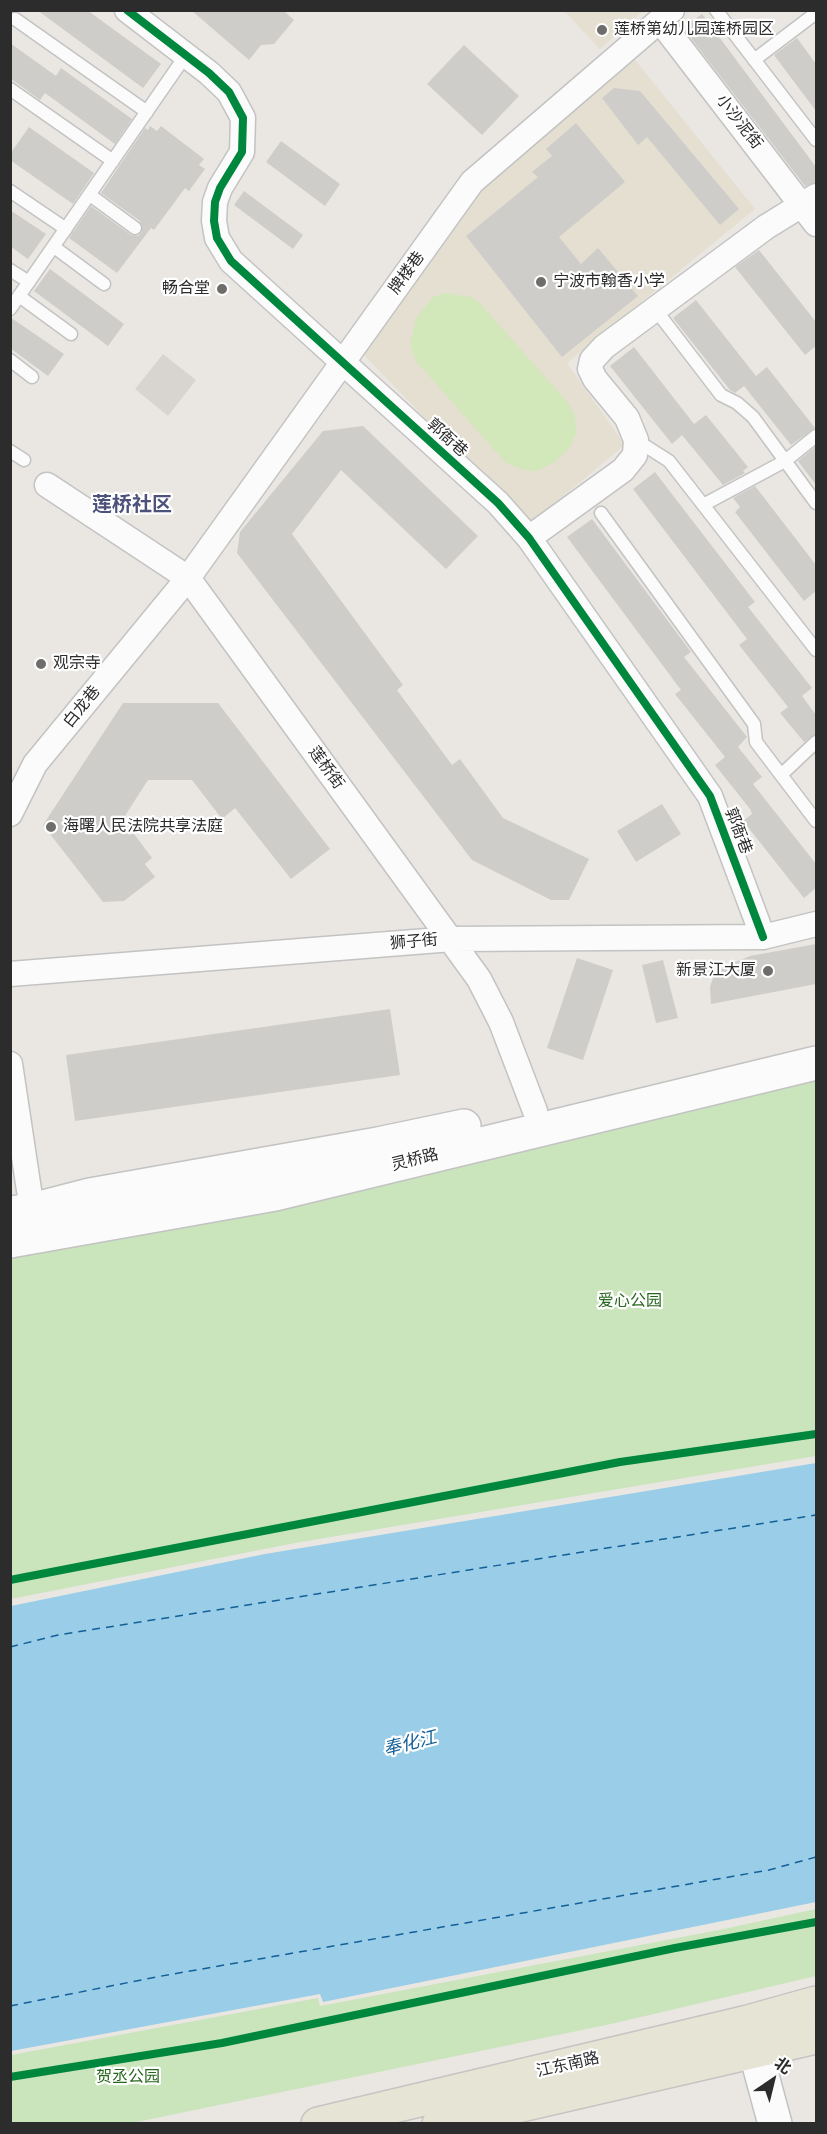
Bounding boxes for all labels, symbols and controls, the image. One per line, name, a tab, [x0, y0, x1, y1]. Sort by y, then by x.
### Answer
place label: 莲桥第幼儿园莲桥园区	[614, 20, 774, 40]
marker: 莲桥第幼儿园莲桥园区	[595, 23, 609, 37]
street label: 小沙泥街	[712, 91, 766, 153]
street label: 牌楼巷	[385, 248, 429, 298]
place label: 宁波市翰香小学	[553, 272, 665, 292]
marker: 宁波市翰香小学	[534, 275, 548, 289]
place label: 畅合堂	[162, 279, 210, 299]
marker: 畅合堂	[215, 282, 229, 296]
street label: 郭衙巷	[423, 415, 471, 461]
district label: 莲桥社区	[92, 493, 172, 517]
place label: 观宗寺	[53, 654, 101, 674]
marker: 观宗寺	[34, 657, 48, 671]
street label: 白龙巷	[59, 682, 105, 732]
street label: 莲桥街	[304, 743, 348, 793]
street label: 郭衙巷	[720, 805, 756, 857]
place label: 海曙人民法院共享法庭	[63, 817, 223, 837]
marker: 海曙人民法院共享法庭	[44, 820, 58, 834]
street label: 狮子街	[389, 930, 439, 954]
place label: 新景江大厦	[676, 961, 756, 981]
marker: 新景江大厦	[761, 964, 775, 978]
street label: 灵桥路	[389, 1145, 441, 1175]
park label: 爱心公园	[598, 1292, 662, 1312]
water label: 奉化江	[381, 1727, 439, 1761]
street label: 江东南路	[535, 2048, 601, 2082]
north arrow	[743, 2050, 803, 2110]
text: 北	[770, 2052, 796, 2079]
park label: 贺丞公园	[96, 2068, 160, 2088]

